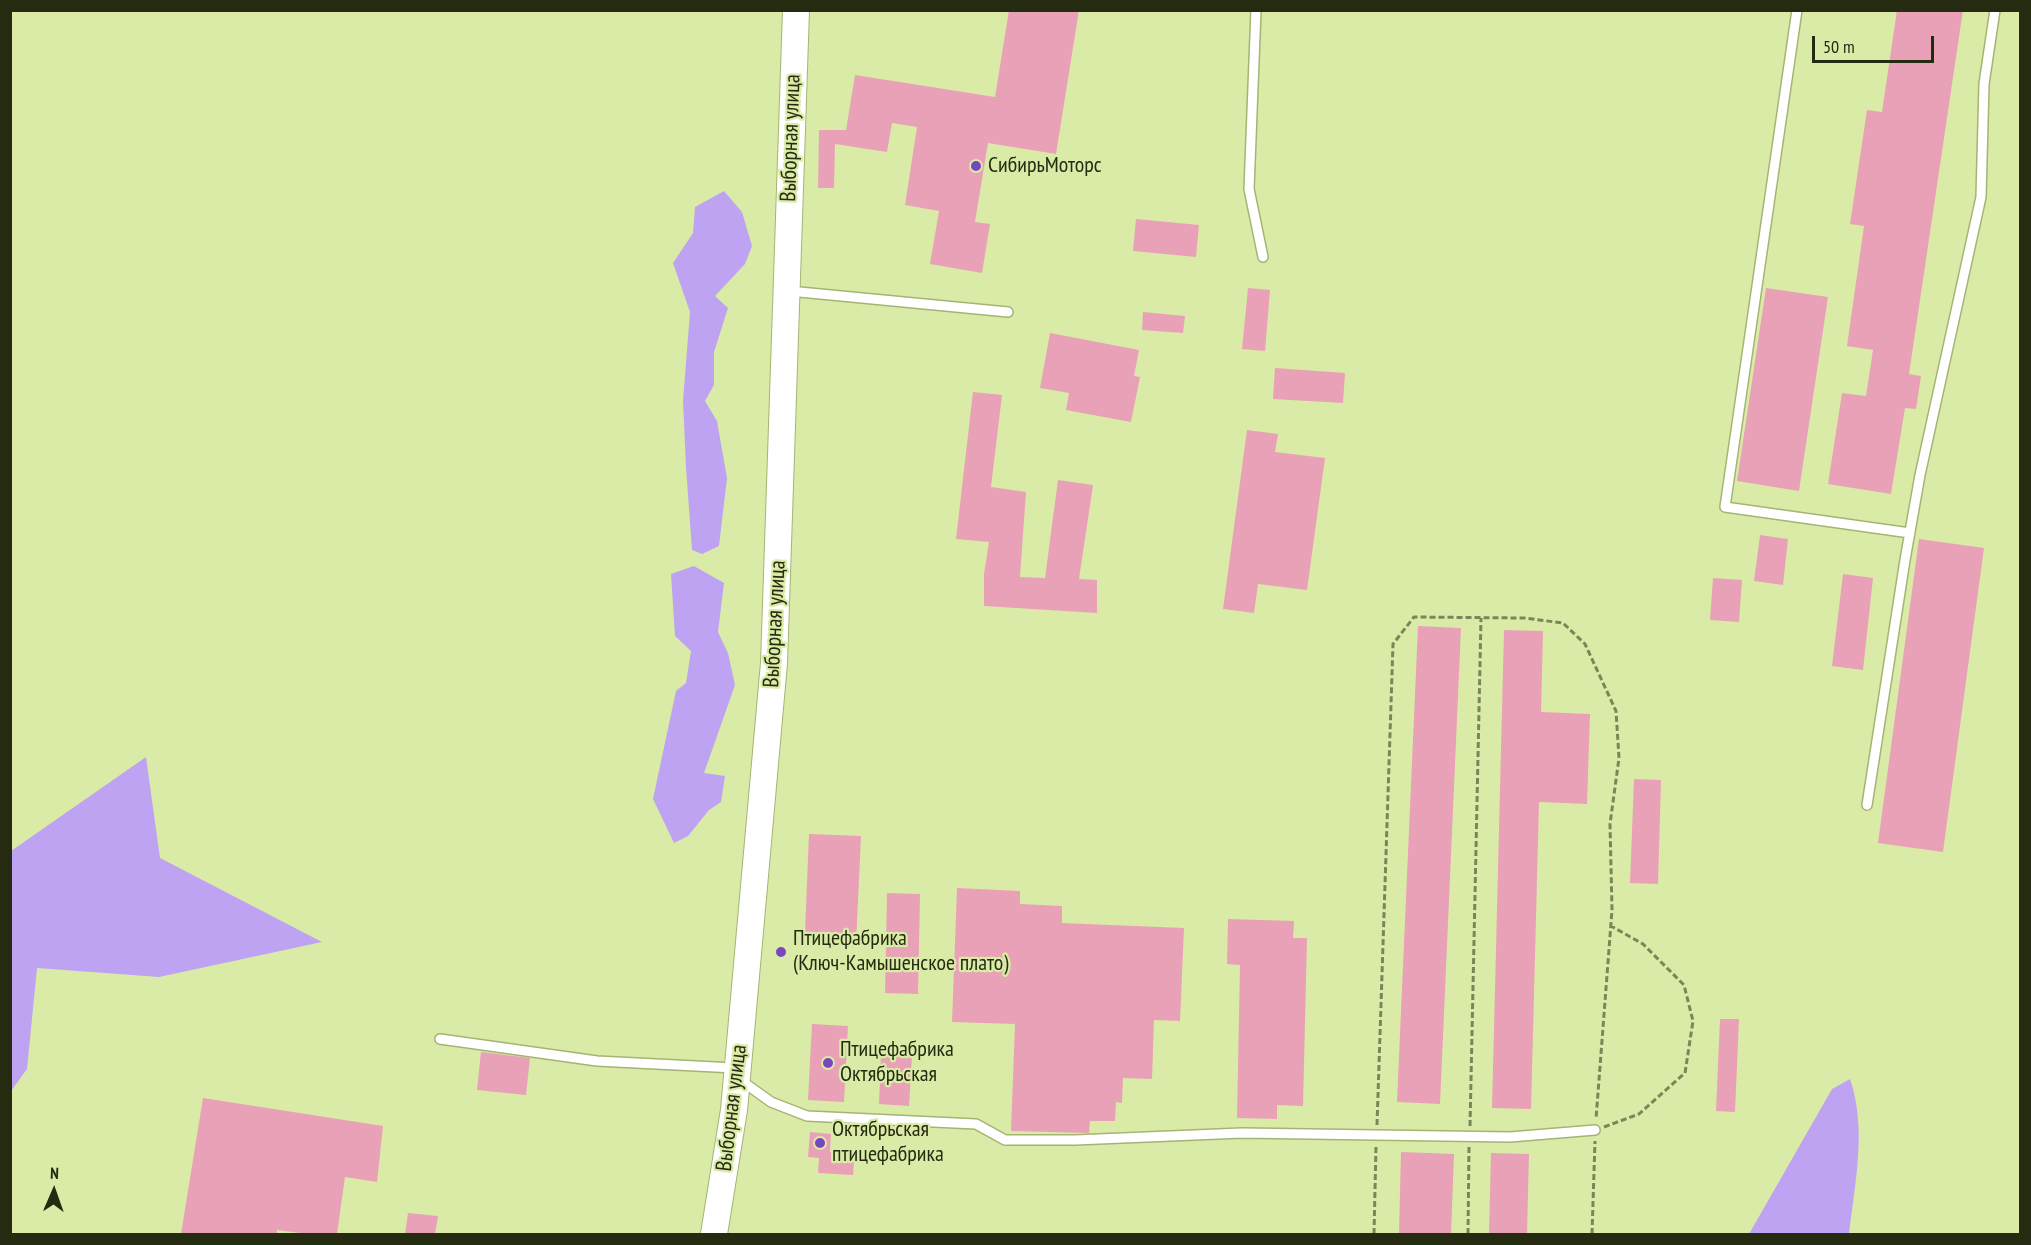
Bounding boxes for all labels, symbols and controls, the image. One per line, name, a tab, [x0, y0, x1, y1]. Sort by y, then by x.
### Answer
scale bar	[1815, 24, 1936, 62]
text: 50 m	[1823, 35, 1855, 58]
street label: Выборная улица	[776, 74, 806, 202]
place label: СибирьМоторс	[988, 153, 1102, 179]
marker: СибирьМоторс	[969, 159, 983, 173]
street label: Выборная улица	[758, 560, 792, 688]
place label: Птицефабрика (Ключ-Камышенское плато)	[793, 926, 1008, 978]
marker: Птицефабрика (Ключ-Камышенское плато)	[774, 945, 788, 959]
place label: Птицефабрика Октябрьская	[840, 1037, 954, 1088]
street label: Выборная улица	[711, 1043, 753, 1173]
marker: Птицефабрика Октябрьская	[821, 1056, 835, 1070]
place label: Октябрьская птицефабрика	[832, 1117, 944, 1168]
marker: Октябрьская птицефабрика	[813, 1136, 827, 1150]
north arrow	[24, 1161, 84, 1221]
text: N	[50, 1163, 59, 1183]

